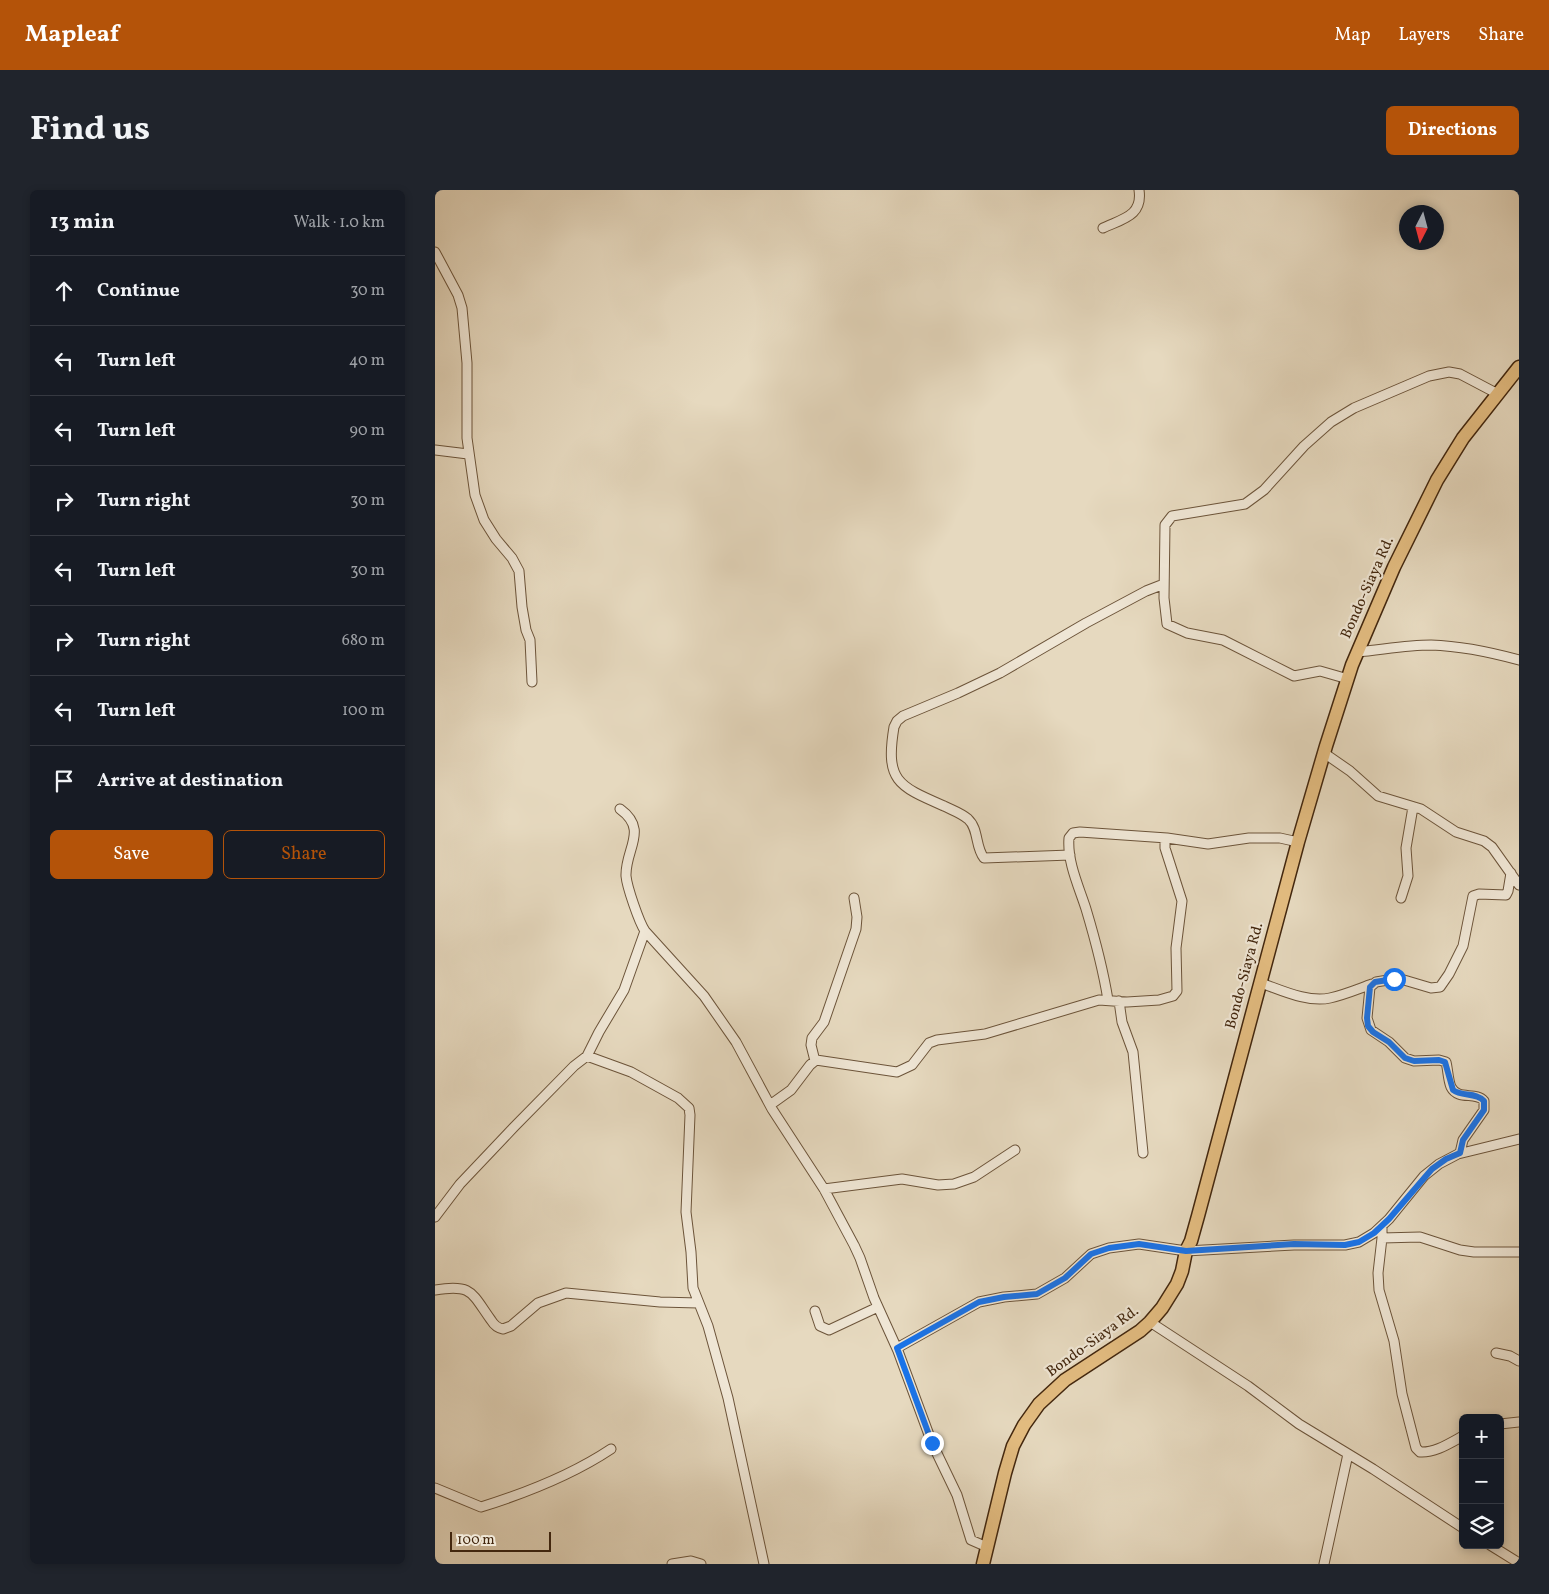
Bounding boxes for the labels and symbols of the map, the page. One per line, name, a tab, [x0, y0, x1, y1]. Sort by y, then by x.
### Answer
north arrow	[1399, 205, 1444, 250]
street label: Bondo-Siaya Rd.	[1336, 534, 1400, 642]
street label: Bondo-Siaya Rd.	[1221, 920, 1269, 1032]
route start	[1383, 968, 1406, 991]
street label: Bondo-Siaya Rd.	[1043, 1301, 1143, 1383]
route end	[921, 1432, 944, 1455]
scale bar	[450, 1529, 551, 1552]

